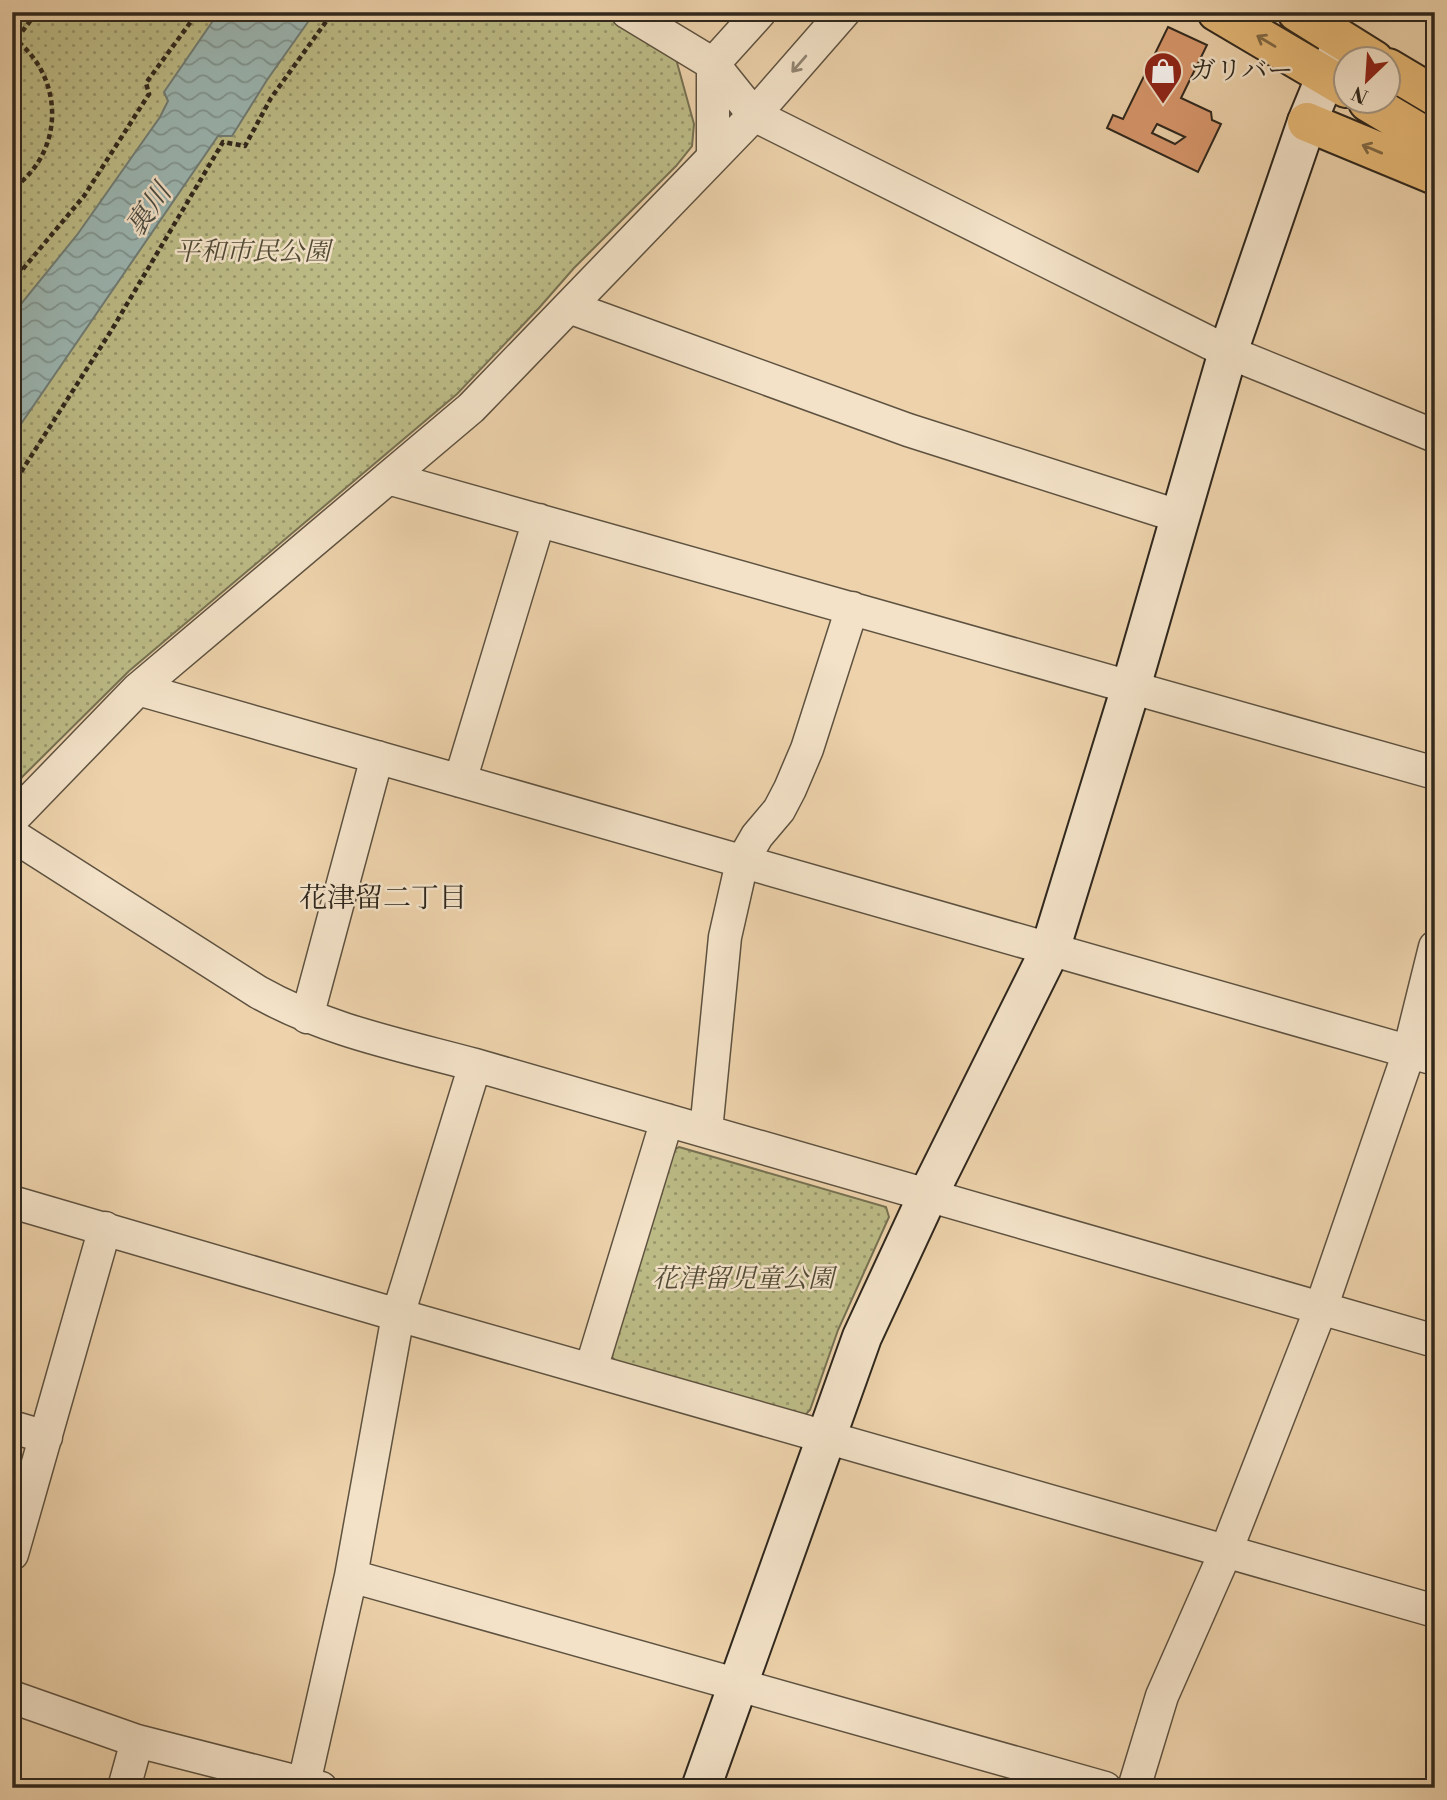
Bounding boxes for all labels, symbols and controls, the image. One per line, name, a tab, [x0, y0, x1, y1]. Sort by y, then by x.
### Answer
one-way arrow	[1256, 34, 1276, 48]
north arrow	[1332, 46, 1402, 116]
shop icon: ガリバー	[1142, 50, 1184, 105]
one-way arrow	[791, 54, 807, 72]
place label: ガリバー	[1190, 55, 1293, 87]
text: N	[1348, 80, 1372, 109]
one-way arrow	[1362, 142, 1383, 155]
water label: 裏川	[119, 175, 181, 243]
park label: 平和市民公園	[174, 236, 334, 268]
district label: 花津留二丁目	[299, 881, 467, 916]
park label: 花津留児童公園	[652, 1263, 838, 1295]

